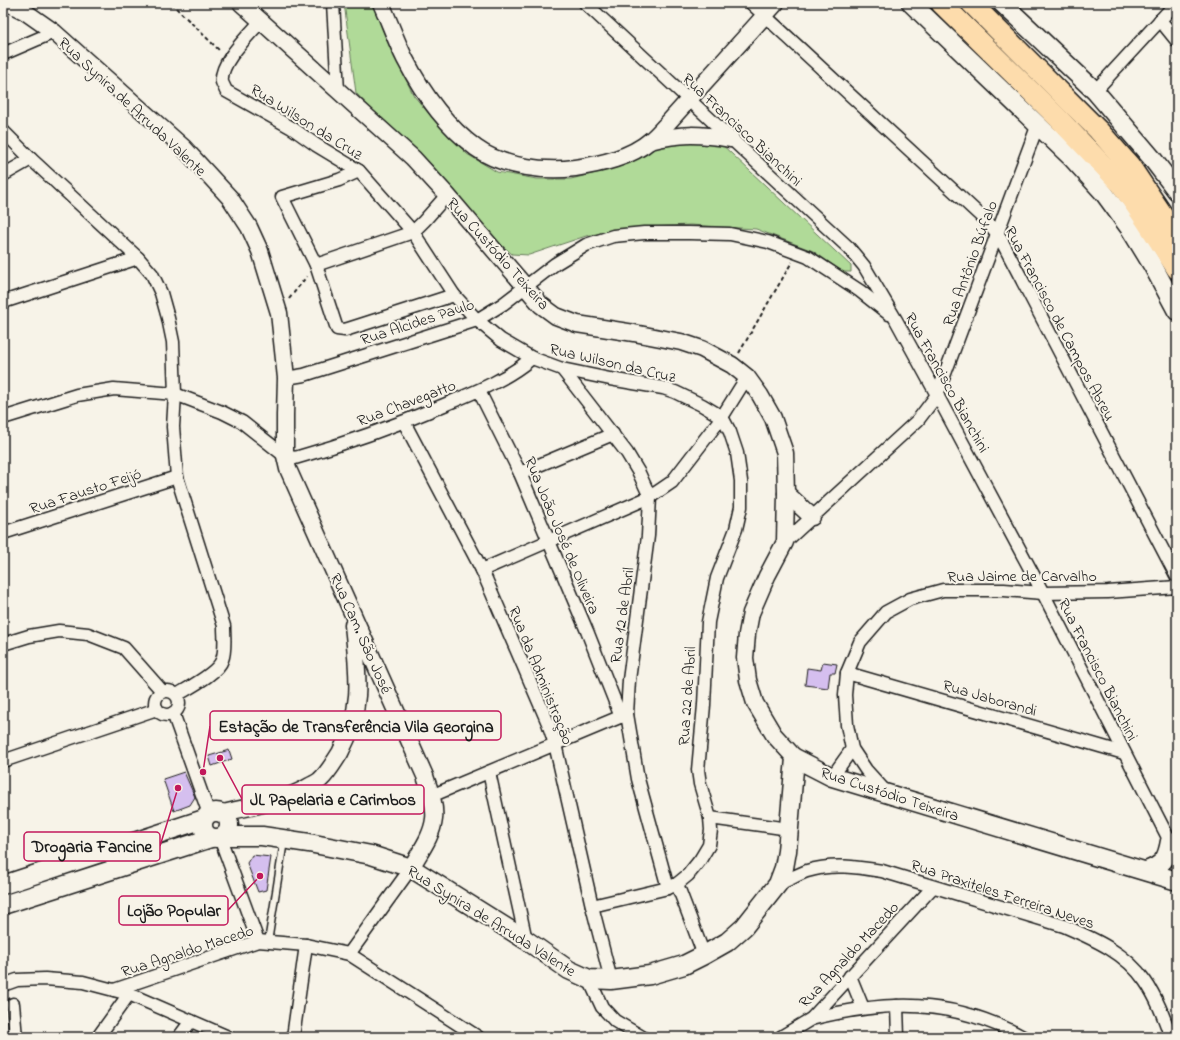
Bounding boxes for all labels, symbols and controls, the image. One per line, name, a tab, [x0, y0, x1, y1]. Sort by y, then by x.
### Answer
street label: Rua Synira de Arruda Valente	[52, 32, 212, 183]
street label: Rua Francisco Bianchini	[676, 68, 807, 193]
street label: Rua Wilson da Cruz	[245, 78, 367, 167]
street label: Rua Custódio Teixeira	[440, 193, 555, 316]
street label: Rua Antônio Búfalo	[937, 198, 1005, 330]
street label: Rua Francisco de Campos Abreu	[998, 222, 1121, 426]
street label: Rua Alcides Paulo	[358, 293, 478, 353]
street label: Rua Francisco Bianchini	[898, 308, 995, 458]
street label: Rua Wilson da Cruz	[547, 338, 678, 390]
street label: Rua Chavegatto	[354, 374, 460, 434]
street label: Rua João José de Oliveira	[517, 453, 605, 618]
street label: Rua Fausto Feijó	[27, 462, 145, 521]
street label: Rua 12 de Abril	[604, 565, 642, 665]
street label: Rua Jaime de Carvalho	[947, 565, 1097, 589]
street label: Rua Cam. São José	[323, 570, 398, 699]
street label: Rua Francisco Bianchini	[1051, 594, 1144, 746]
street label: Rua da Administração	[501, 603, 579, 749]
street label: Rua 22 de Abril	[673, 645, 703, 747]
street label: Rua Jaborandi	[939, 674, 1040, 724]
callout: Estação de Transferência Vila Georgina	[210, 711, 501, 740]
text: Estação de Transferência Vila Georgina	[218, 715, 494, 742]
street label: Rua Custódio Teixeira	[817, 761, 962, 829]
callout: JL Papelaria e Carimbos	[242, 785, 424, 814]
text: JL Papelaria e Carimbos	[250, 788, 416, 813]
callout: Drogaria Fancine	[24, 832, 160, 861]
text: Drogaria Fancine	[31, 835, 154, 862]
street label: Rua Praxiteles Ferreira Neves	[907, 854, 1097, 936]
street label: Rua Synira de Arruda Valente	[402, 860, 581, 984]
callout: Lojão Popular	[119, 896, 228, 925]
street label: Rua Agnaldo Macedo	[794, 897, 905, 1014]
text: Lojão Popular	[127, 899, 222, 924]
street label: Rua Agnaldo Macedo	[118, 919, 257, 985]

